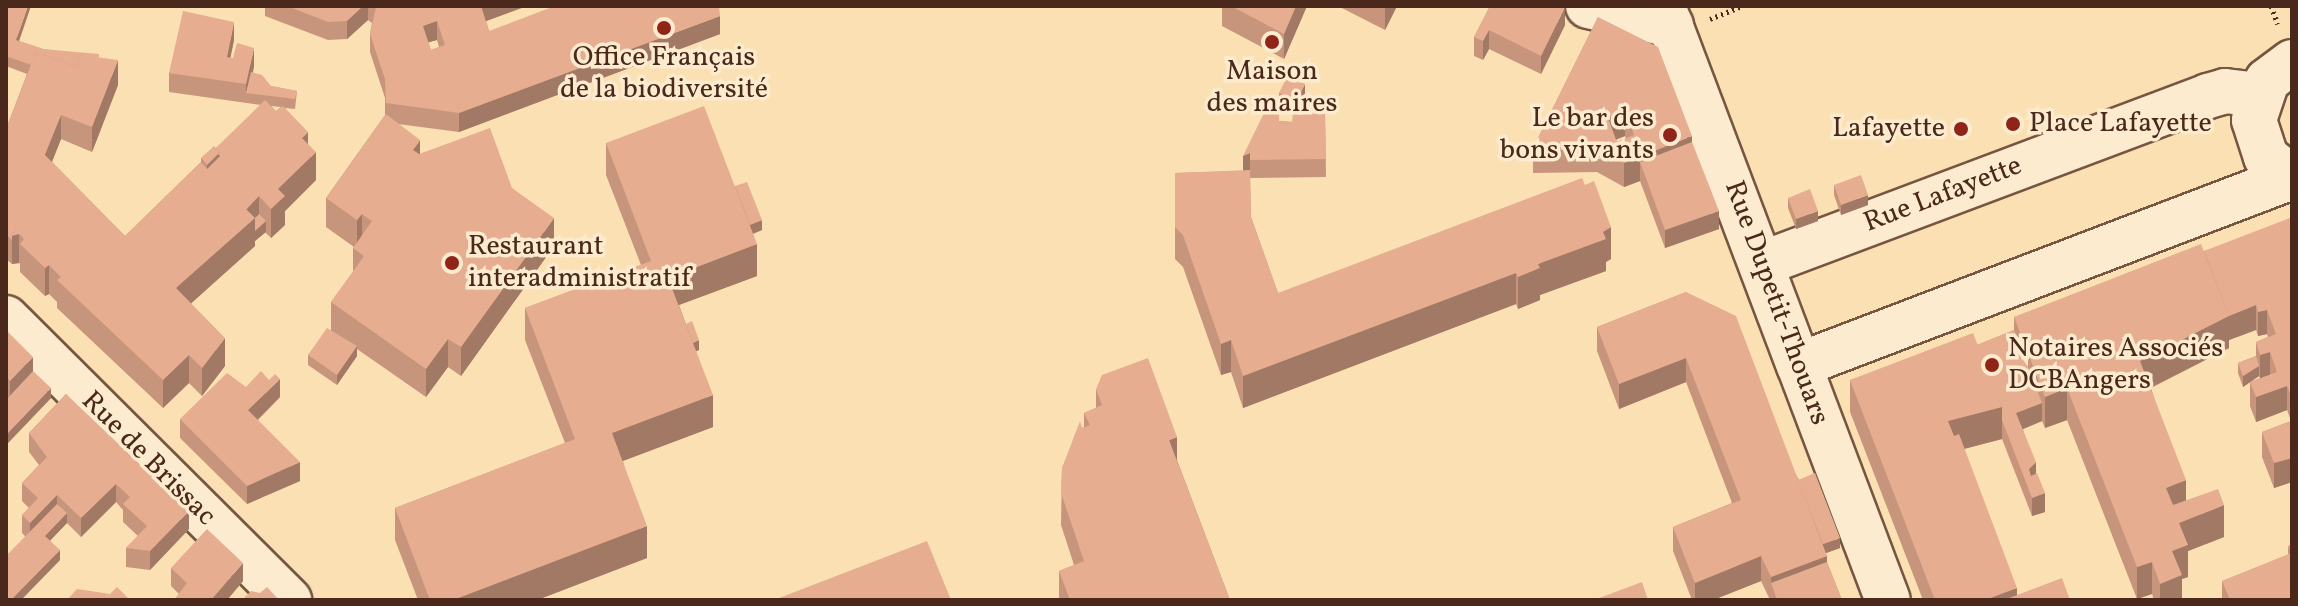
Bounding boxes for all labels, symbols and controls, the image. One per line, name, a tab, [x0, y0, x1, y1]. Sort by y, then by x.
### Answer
marker: Office Français de la biodiversité	[655, 19, 673, 37]
marker: Maison des maires	[1263, 33, 1281, 51]
place label: Office Français de la biodiversité	[560, 41, 768, 107]
place label: Maison des maires	[1207, 55, 1337, 121]
place label: Le bar des bons vivants	[1499, 102, 1654, 168]
place label: Place Lafayette	[2029, 107, 2212, 141]
place label: Lafayette	[1832, 112, 1945, 146]
marker: Place Lafayette	[2004, 115, 2022, 133]
marker: Lafayette	[1952, 120, 1970, 138]
marker: Le bar des bons vivants	[1661, 126, 1679, 144]
street label: Rue Lafayette	[1859, 149, 2027, 241]
street label: Rue Dupetit-Thouars	[1716, 176, 1836, 430]
place label: Restaurant interadministratif	[468, 230, 691, 296]
marker: Restaurant interadministratif	[443, 254, 461, 272]
place label: Notaires Associés DCBAngers	[2008, 332, 2223, 398]
marker: Notaires Associés DCBAngers	[1983, 356, 2001, 374]
street label: Rue de Brissac	[74, 385, 222, 533]

